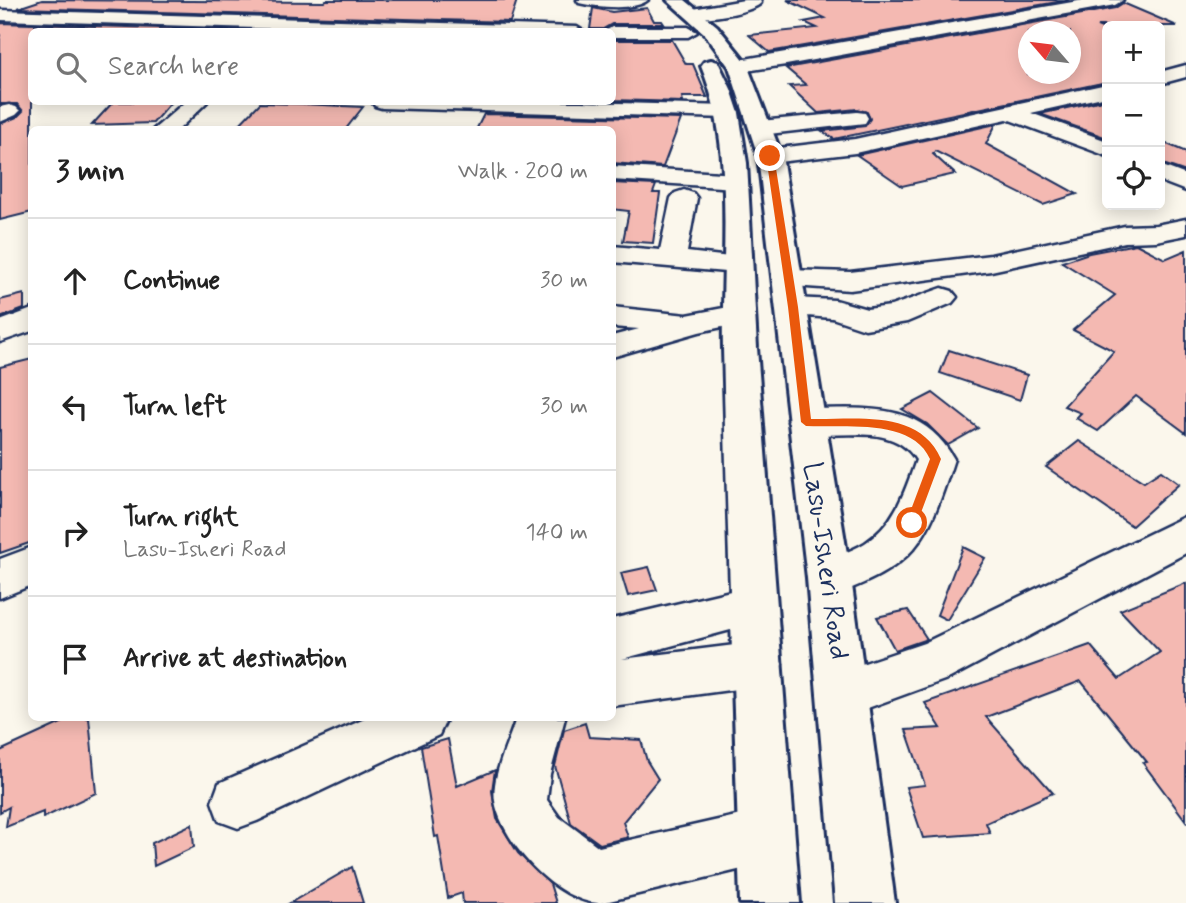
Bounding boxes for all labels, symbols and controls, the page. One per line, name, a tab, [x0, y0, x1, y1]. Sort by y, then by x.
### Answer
north arrow	[1018, 21, 1081, 84]
map controls	[1102, 21, 1165, 210]
button: +	[1102, 21, 1165, 84]
search box	[28, 28, 616, 105]
icon: search	[52, 48, 90, 86]
text: Search here	[108, 50, 239, 84]
button: −	[1102, 84, 1165, 147]
route end	[754, 140, 785, 171]
button: locate	[1102, 147, 1165, 210]
text: 3 min	[56, 152, 125, 191]
text: Walk · 200 m	[458, 157, 588, 187]
icon: ahead	[56, 262, 94, 300]
text: Continue	[123, 264, 220, 298]
text: 30 m	[540, 266, 588, 296]
icon: left	[56, 388, 94, 426]
text: Turn left	[123, 390, 227, 424]
text: 30 m	[540, 392, 588, 422]
street label: Lasu-Isheri Road	[793, 460, 857, 662]
text: Turn right	[123, 501, 239, 535]
route start	[896, 507, 927, 538]
icon: right	[56, 514, 94, 552]
text: 140 m	[525, 518, 588, 548]
text: Lasu-Isheri Road	[123, 535, 286, 565]
icon: arrive	[56, 640, 94, 678]
text: Arrive at destination	[123, 642, 347, 676]

